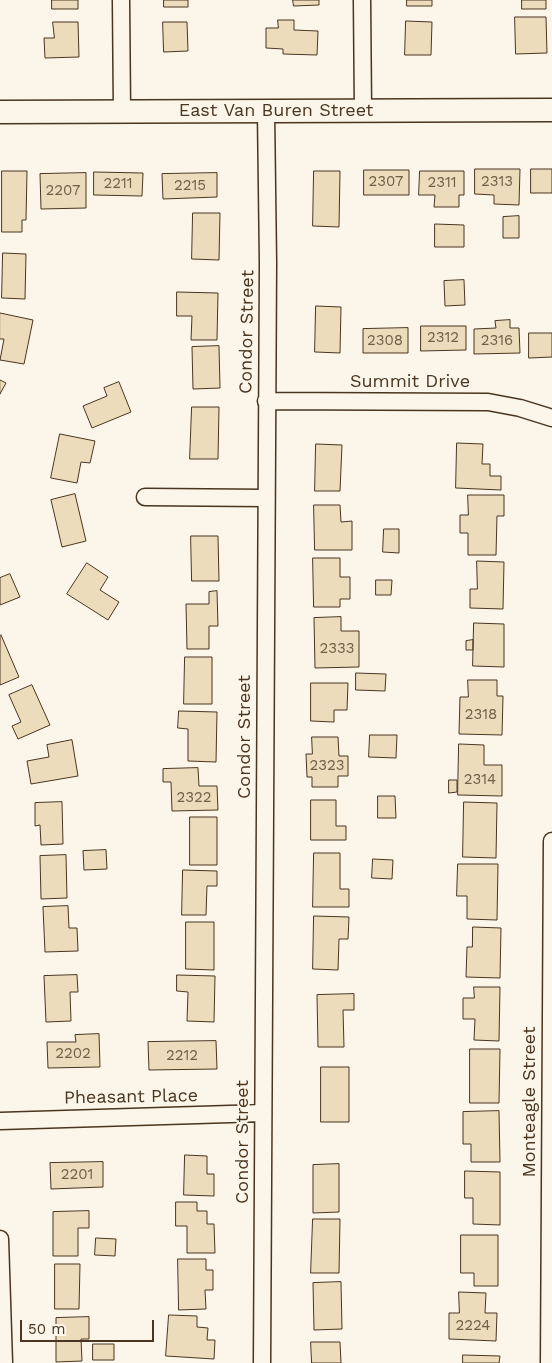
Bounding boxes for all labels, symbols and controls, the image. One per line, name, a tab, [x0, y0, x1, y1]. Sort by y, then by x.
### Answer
street label: East Van Buren Street	[179, 100, 373, 122]
house number: 2307	[369, 173, 403, 191]
house number: 2313	[481, 173, 513, 191]
house number: 2311	[427, 174, 457, 192]
house number: 2211	[103, 175, 133, 193]
house number: 2215	[174, 177, 206, 195]
house number: 2207	[46, 182, 80, 200]
street label: Condor Street	[235, 270, 259, 394]
house number: 2312	[427, 329, 459, 347]
house number: 2308	[367, 332, 403, 350]
house number: 2316	[481, 332, 513, 350]
street label: Summit Drive	[350, 371, 470, 393]
house number: 2333	[320, 640, 354, 658]
street label: Condor Street	[234, 675, 256, 799]
house number: 2318	[465, 706, 497, 724]
house number: 2323	[310, 757, 344, 775]
house number: 2314	[464, 771, 496, 789]
house number: 2322	[177, 789, 211, 807]
street label: Monteagle Street	[519, 1027, 541, 1177]
house number: 2202	[55, 1045, 91, 1063]
house number: 2212	[166, 1047, 198, 1065]
street label: Condor Street	[232, 1080, 254, 1204]
street label: Pheasant Place	[64, 1085, 198, 1109]
house number: 2201	[61, 1166, 93, 1184]
scale bar	[22, 1310, 156, 1342]
house number: 2224	[456, 1317, 490, 1335]
text: 50 m	[28, 1320, 65, 1338]

